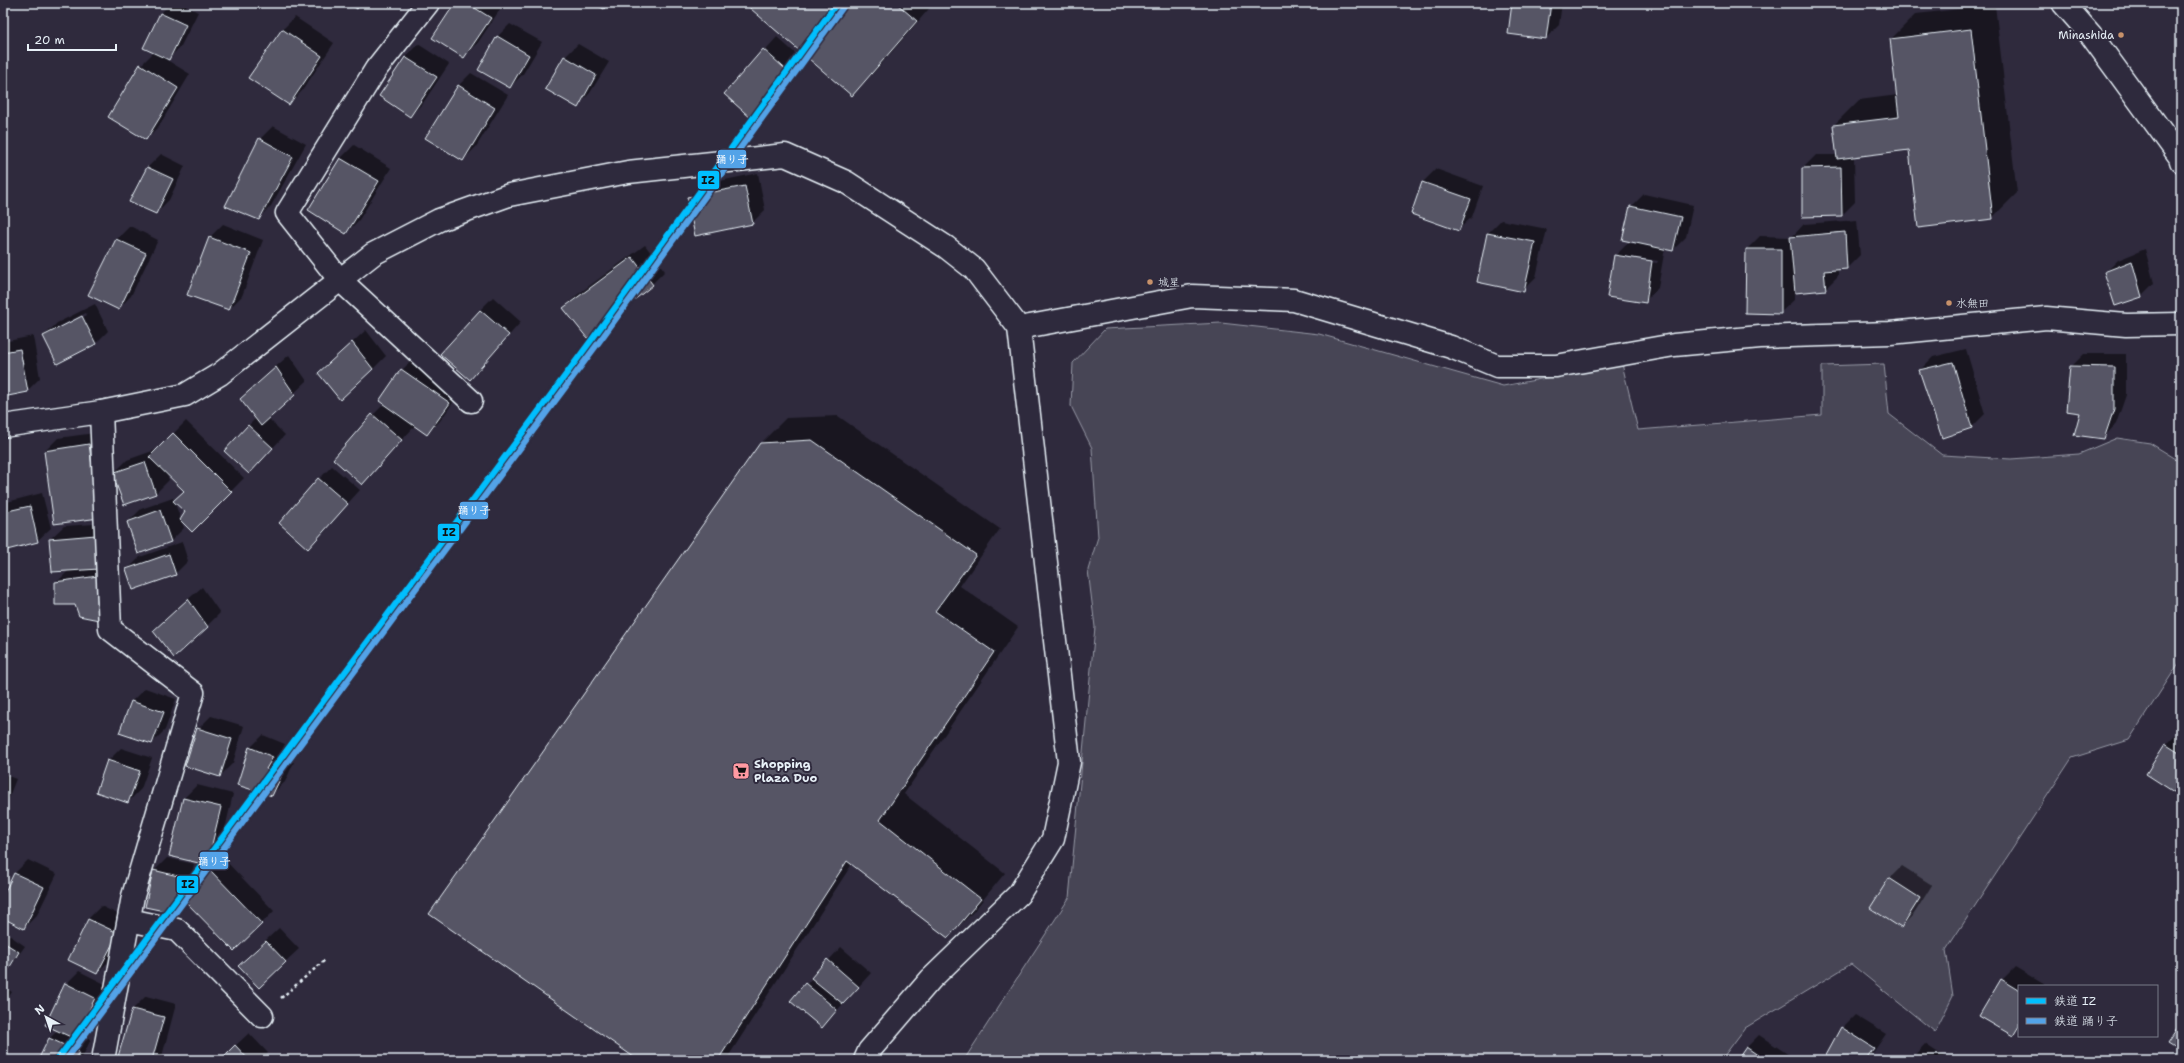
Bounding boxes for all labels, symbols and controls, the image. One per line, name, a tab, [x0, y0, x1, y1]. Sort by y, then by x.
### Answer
scale bar	[28, 26, 116, 52]
place label: Minashida	[2058, 28, 2114, 43]
marker: Minashida	[2116, 30, 2126, 40]
text: 20 m	[34, 32, 65, 48]
line badge: 踊り子	[717, 149, 747, 169]
text: 踊り子	[716, 152, 749, 167]
line badge: IZ	[697, 170, 720, 190]
text: IZ	[701, 173, 715, 188]
place label: 城星	[1158, 275, 1180, 290]
marker: 城星	[1145, 277, 1155, 287]
place label: 水無田	[1956, 296, 1989, 311]
marker: 水無田	[1944, 298, 1954, 308]
line badge: 踊り子	[459, 501, 489, 520]
text: 踊り子	[458, 503, 491, 518]
line badge: IZ	[437, 523, 460, 542]
text: IZ	[442, 525, 456, 540]
place label: Shopping Plaza Duo	[754, 756, 817, 786]
supermarket icon: Shopping Plaza Duo	[731, 761, 751, 781]
line badge: 踊り子	[199, 851, 229, 870]
text: 踊り子	[198, 854, 231, 869]
line badge: IZ	[176, 875, 199, 894]
text: IZ	[181, 877, 195, 892]
legend	[2018, 985, 2158, 1037]
text: 鉄道 IZ	[2054, 993, 2096, 1009]
north arrow	[26, 997, 66, 1037]
text: N	[32, 1001, 48, 1018]
text: 鉄道 踊り子	[2054, 1013, 2118, 1029]

